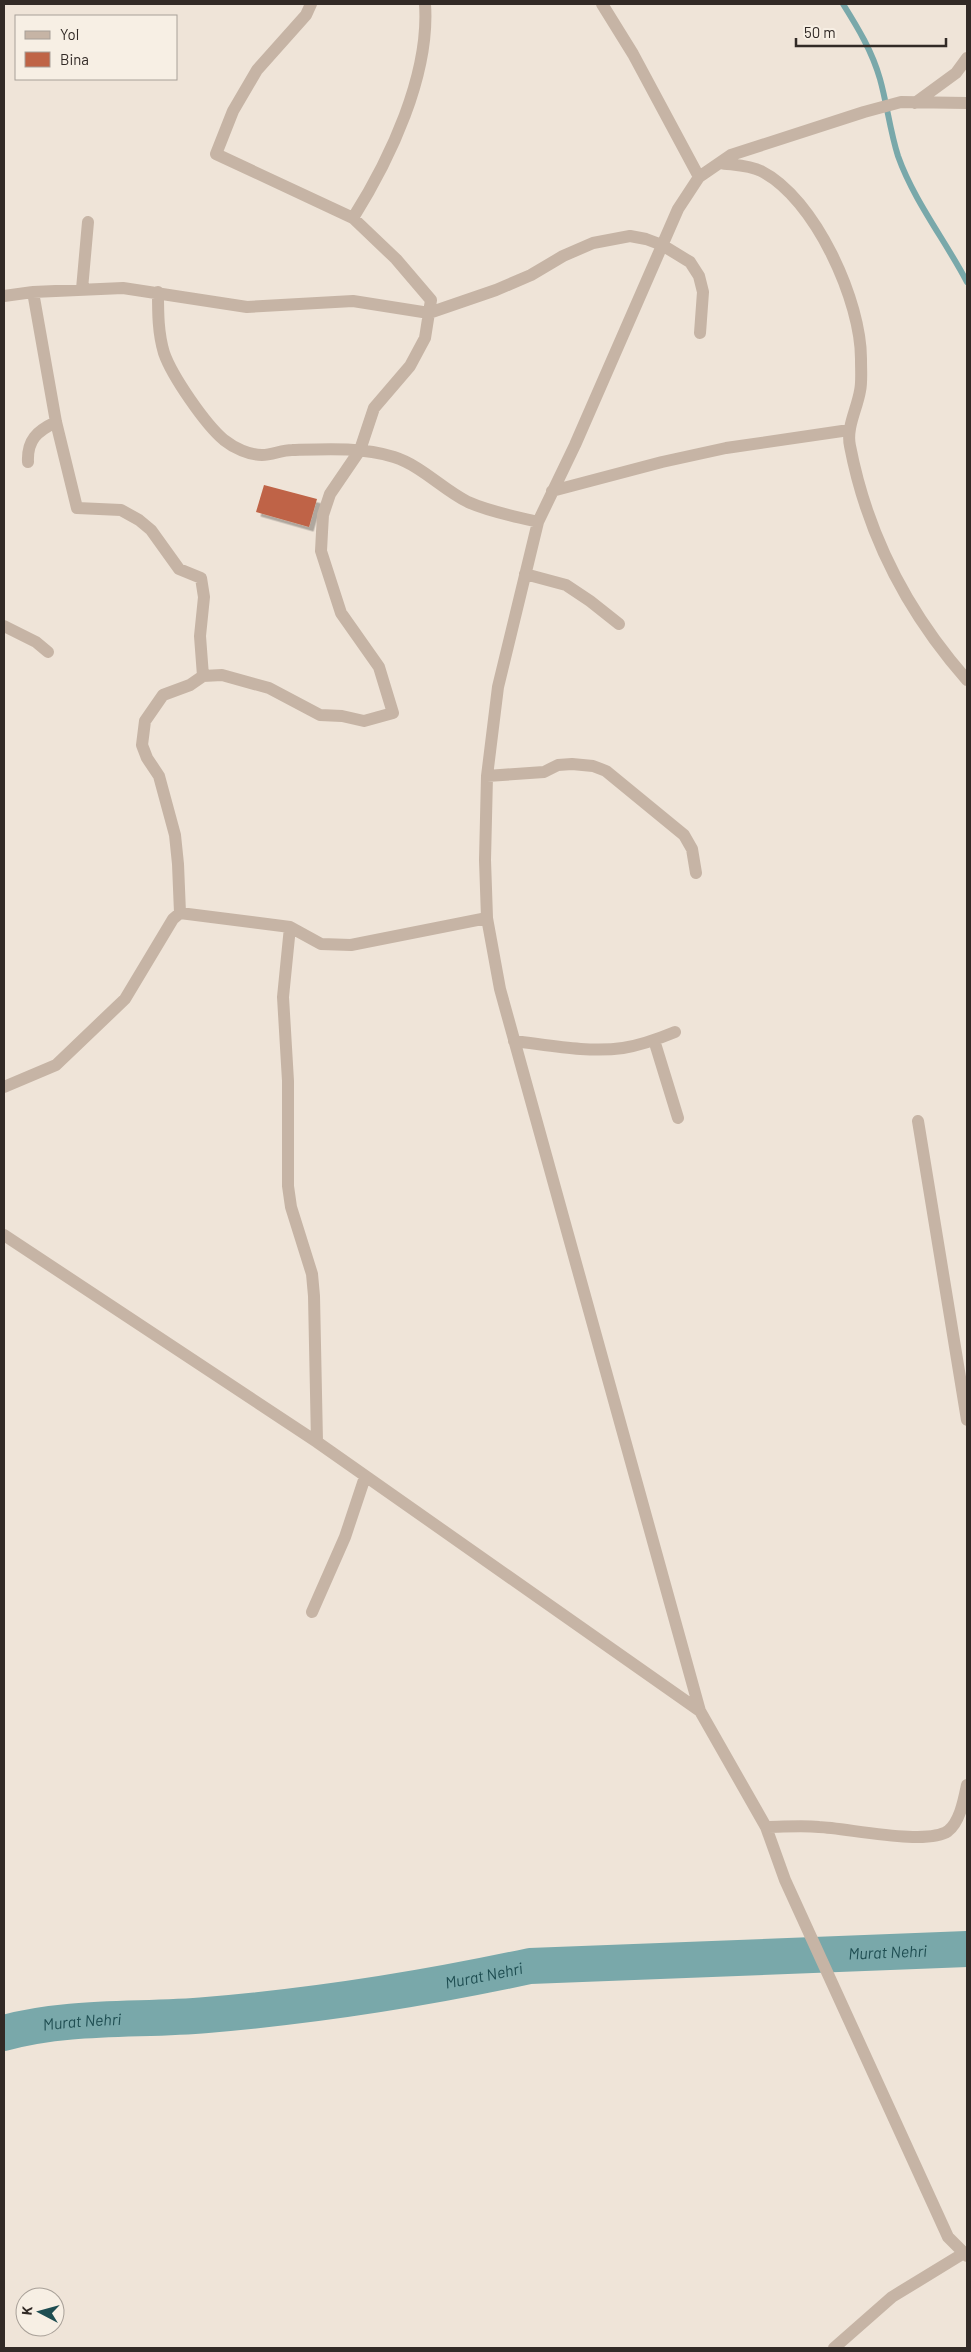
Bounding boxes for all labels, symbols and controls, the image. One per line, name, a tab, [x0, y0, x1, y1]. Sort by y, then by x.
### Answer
legend	[15, 15, 178, 80]
scale bar	[796, 15, 946, 47]
text: 50 m	[804, 23, 836, 41]
text: Yol	[60, 25, 79, 43]
text: Bina	[60, 50, 89, 68]
water label: Murat Nehri	[848, 1941, 927, 1963]
water label: Murat Nehri	[443, 1958, 524, 1992]
water label: Murat Nehri	[41, 2009, 122, 2034]
north arrow	[15, 2287, 65, 2337]
text: K	[18, 2305, 36, 2316]

